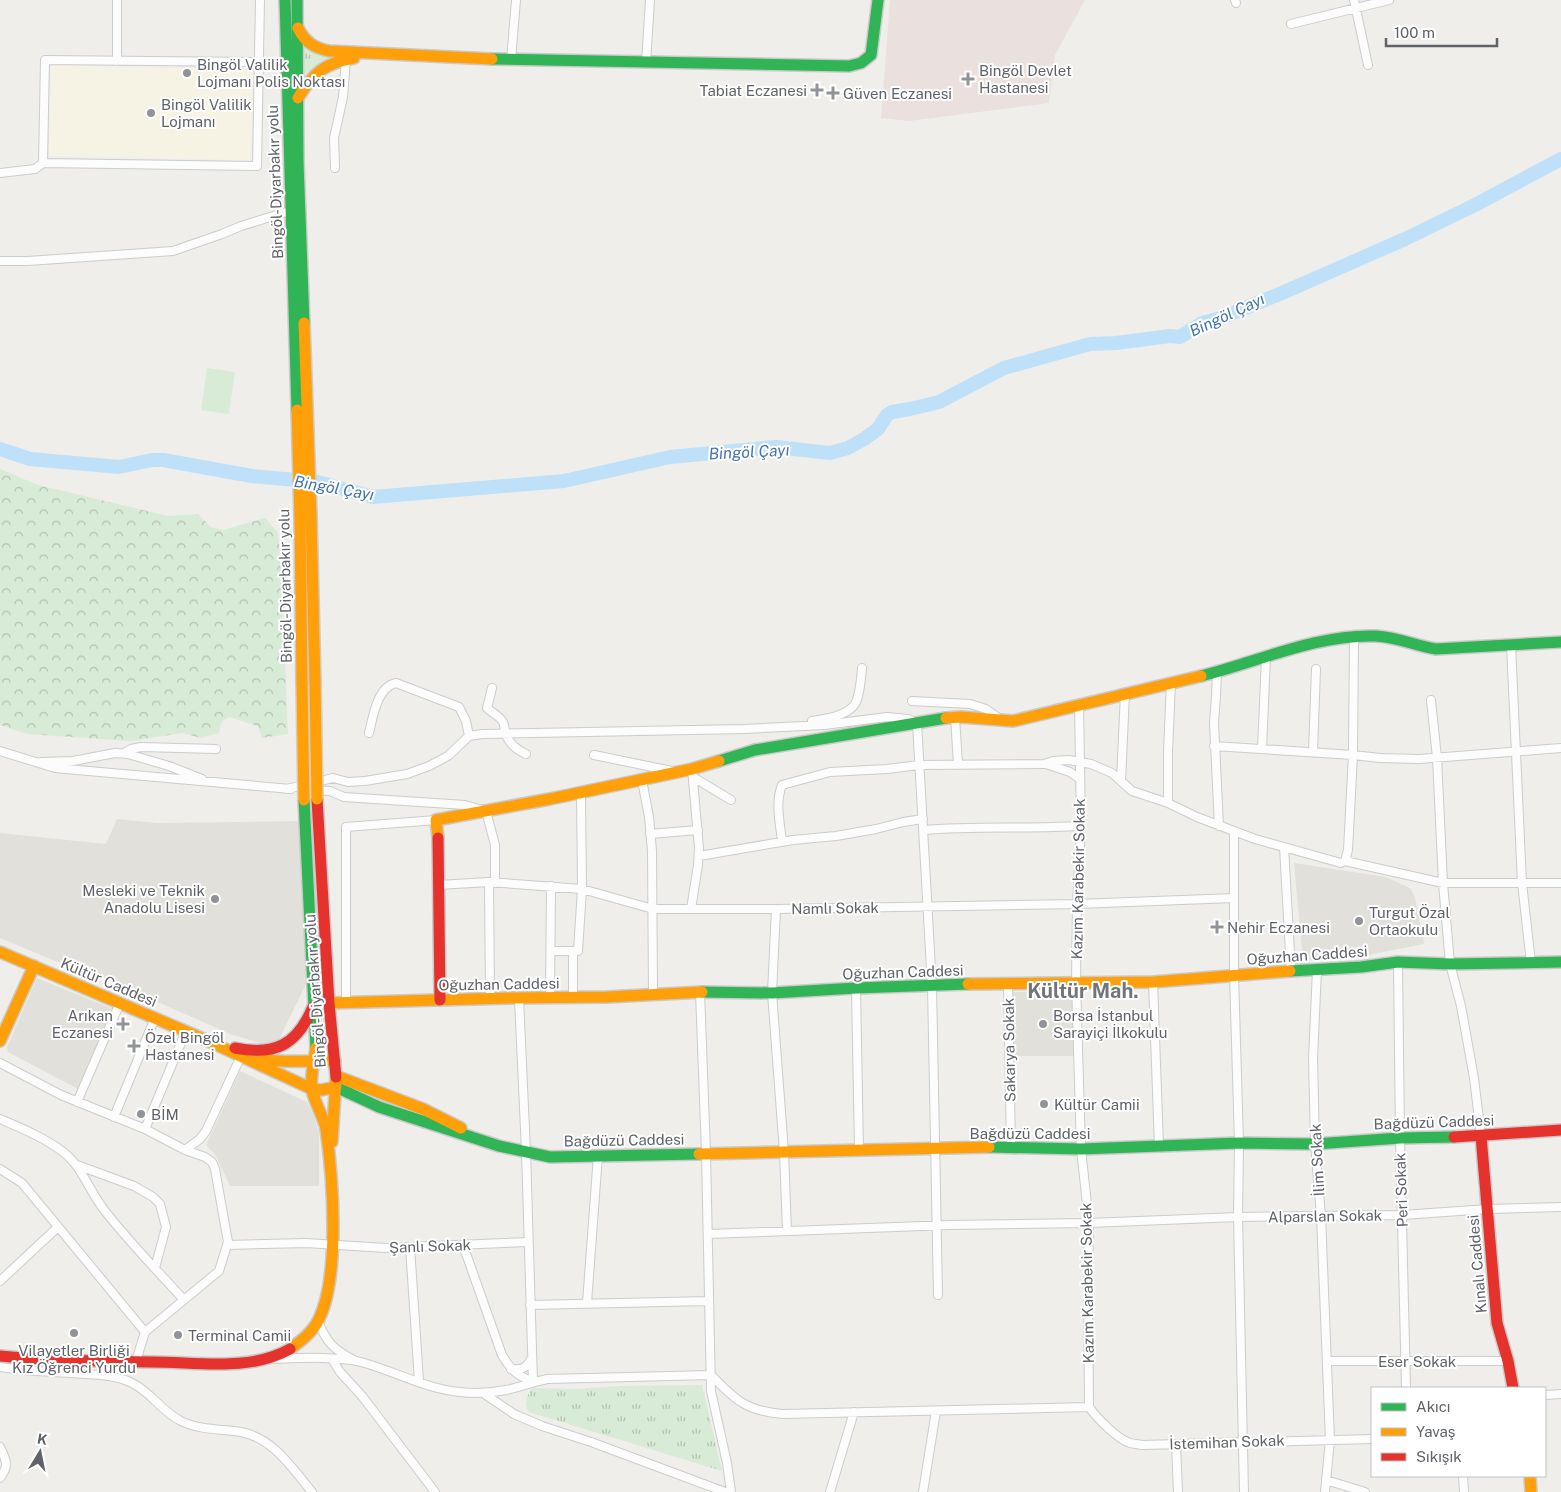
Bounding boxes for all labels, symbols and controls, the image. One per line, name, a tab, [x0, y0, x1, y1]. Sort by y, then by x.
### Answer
scale bar	[1386, 15, 1497, 47]
text: 100 m	[1394, 24, 1435, 41]
place label: Bingöl Valilik Lojmanı Polis Noktası	[197, 56, 345, 90]
place label: Bingöl Devlet Hastanesi	[979, 62, 1072, 96]
marker: Bingöl Valilik Lojmanı Polis Noktası	[181, 67, 193, 79]
marker: Bingöl Devlet Hastanesi	[961, 72, 975, 86]
place label: Tabiat Eczanesi	[699, 82, 807, 99]
marker: Tabiat Eczanesi	[811, 84, 823, 96]
place label: Güven Eczanesi	[843, 85, 952, 102]
marker: Güven Eczanesi	[827, 87, 839, 99]
place label: Bingöl Valilik Lojmanı	[161, 96, 252, 130]
street label: Bingöl-Diyarbakır yolu	[264, 105, 286, 259]
marker: Bingöl Valilik Lojmanı	[145, 107, 157, 119]
water label: Bingöl Çayı	[1186, 289, 1268, 341]
water label: Bingöl Çayı	[708, 440, 790, 464]
water label: Bingöl Çayı	[293, 472, 375, 504]
street label: Bingöl-Diyarbakır yolu	[275, 509, 295, 663]
street label: Kazım Karabekir Sokak	[1068, 798, 1088, 960]
place label: Mesleki ve Teknik Anadolu Lisesi	[82, 882, 205, 916]
marker: Mesleki ve Teknik Anadolu Lisesi	[209, 893, 221, 905]
street label: Namlı Sokak	[791, 899, 879, 917]
place label: Turgut Özal Ortaokulu	[1369, 903, 1450, 938]
street label: Bingöl-Diyarbakır yolu	[301, 913, 329, 1069]
marker: Turgut Özal Ortaokulu	[1353, 915, 1365, 927]
place label: Nehir Eczanesi	[1227, 919, 1330, 936]
marker: Nehir Eczanesi	[1211, 921, 1223, 933]
street label: Oğuzhan Caddesi	[1246, 942, 1368, 968]
street label: Kültür Caddesi	[58, 954, 160, 1010]
street label: Oğuzhan Caddesi	[842, 961, 964, 983]
street label: Oğuzhan Caddesi	[438, 974, 560, 994]
district label: Kültür Mah.	[1027, 979, 1139, 1003]
street label: Sakarya Sokak	[1000, 998, 1018, 1102]
place label: Borsa İstanbul Sarayiçi İlkokulu	[1053, 1006, 1168, 1041]
place label: Arıkan Eczanesi	[52, 1007, 113, 1041]
marker: Arıkan Eczanesi	[117, 1018, 129, 1030]
marker: Borsa İstanbul Sarayiçi İlkokulu	[1037, 1018, 1049, 1030]
place label: Özel Bingöl Hastanesi	[145, 1028, 225, 1063]
marker: Özel Bingöl Hastanesi	[127, 1039, 141, 1053]
place label: Kültür Camii	[1054, 1096, 1140, 1113]
marker: Kültür Camii	[1038, 1098, 1050, 1110]
place label: BİM	[151, 1105, 179, 1123]
marker: BİM	[135, 1108, 147, 1120]
street label: Bağdüzü Caddesi	[1373, 1111, 1495, 1133]
street label: İlim Sokak	[1306, 1123, 1327, 1197]
street label: Bağdüzü Caddesi	[970, 1125, 1090, 1142]
street label: Bağdüzü Caddesi	[563, 1130, 685, 1150]
street label: Peri Sokak	[1391, 1152, 1411, 1228]
street label: Kazım Karabekir Sokak	[1077, 1202, 1097, 1364]
street label: Alparslan Sokak	[1268, 1207, 1382, 1225]
street label: Kınalı Caddesi	[1464, 1214, 1490, 1314]
street label: Şanlı Sokak	[389, 1236, 471, 1256]
marker: Vilayetler Birliği Kız Öğrenci Yurdu	[68, 1327, 80, 1339]
place label: Terminal Camii	[188, 1327, 291, 1344]
marker: Terminal Camii	[172, 1329, 184, 1341]
place label: Vilayetler Birliği Kız Öğrenci Yurdu	[12, 1342, 136, 1376]
street label: Eser Sokak	[1378, 1353, 1456, 1370]
legend	[1371, 1387, 1546, 1477]
text: Akıcı	[1416, 1398, 1450, 1415]
text: Yavaş	[1416, 1423, 1455, 1440]
north arrow	[15, 1427, 65, 1477]
text: K	[36, 1430, 49, 1448]
street label: İstemihan Sokak	[1169, 1430, 1285, 1453]
text: Sıkışık	[1416, 1448, 1462, 1465]

